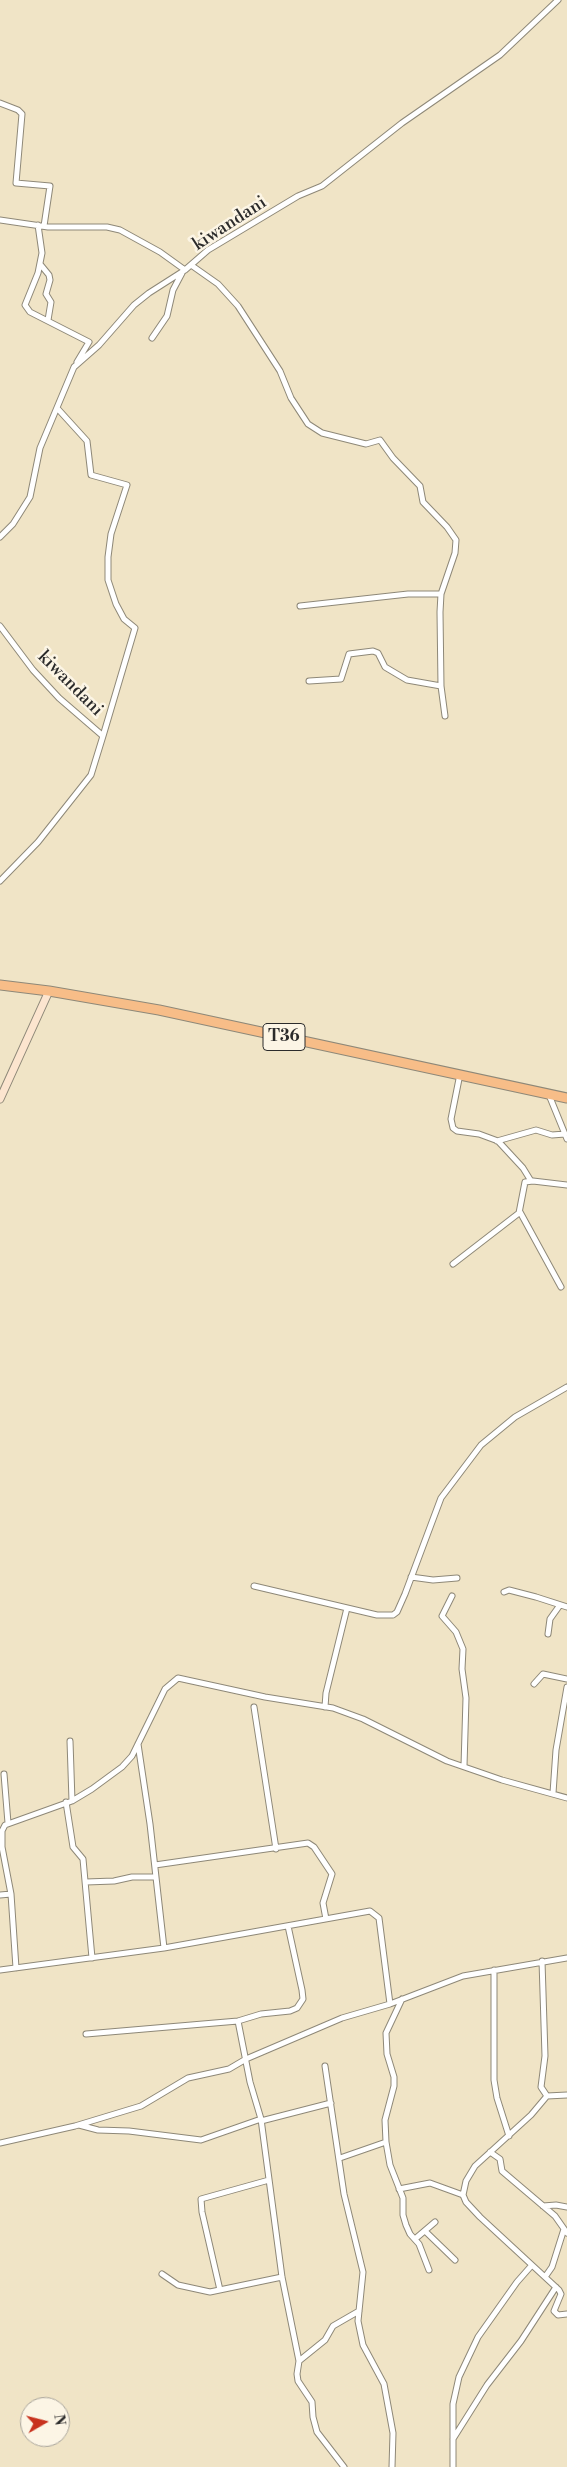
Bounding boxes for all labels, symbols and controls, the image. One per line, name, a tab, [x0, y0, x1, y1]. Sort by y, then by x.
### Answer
street label: kiwandani	[189, 192, 271, 256]
street label: kiwandani	[33, 647, 107, 721]
road number: T36	[263, 1024, 305, 1050]
north arrow	[20, 2397, 70, 2447]
text: N	[49, 2413, 69, 2427]

